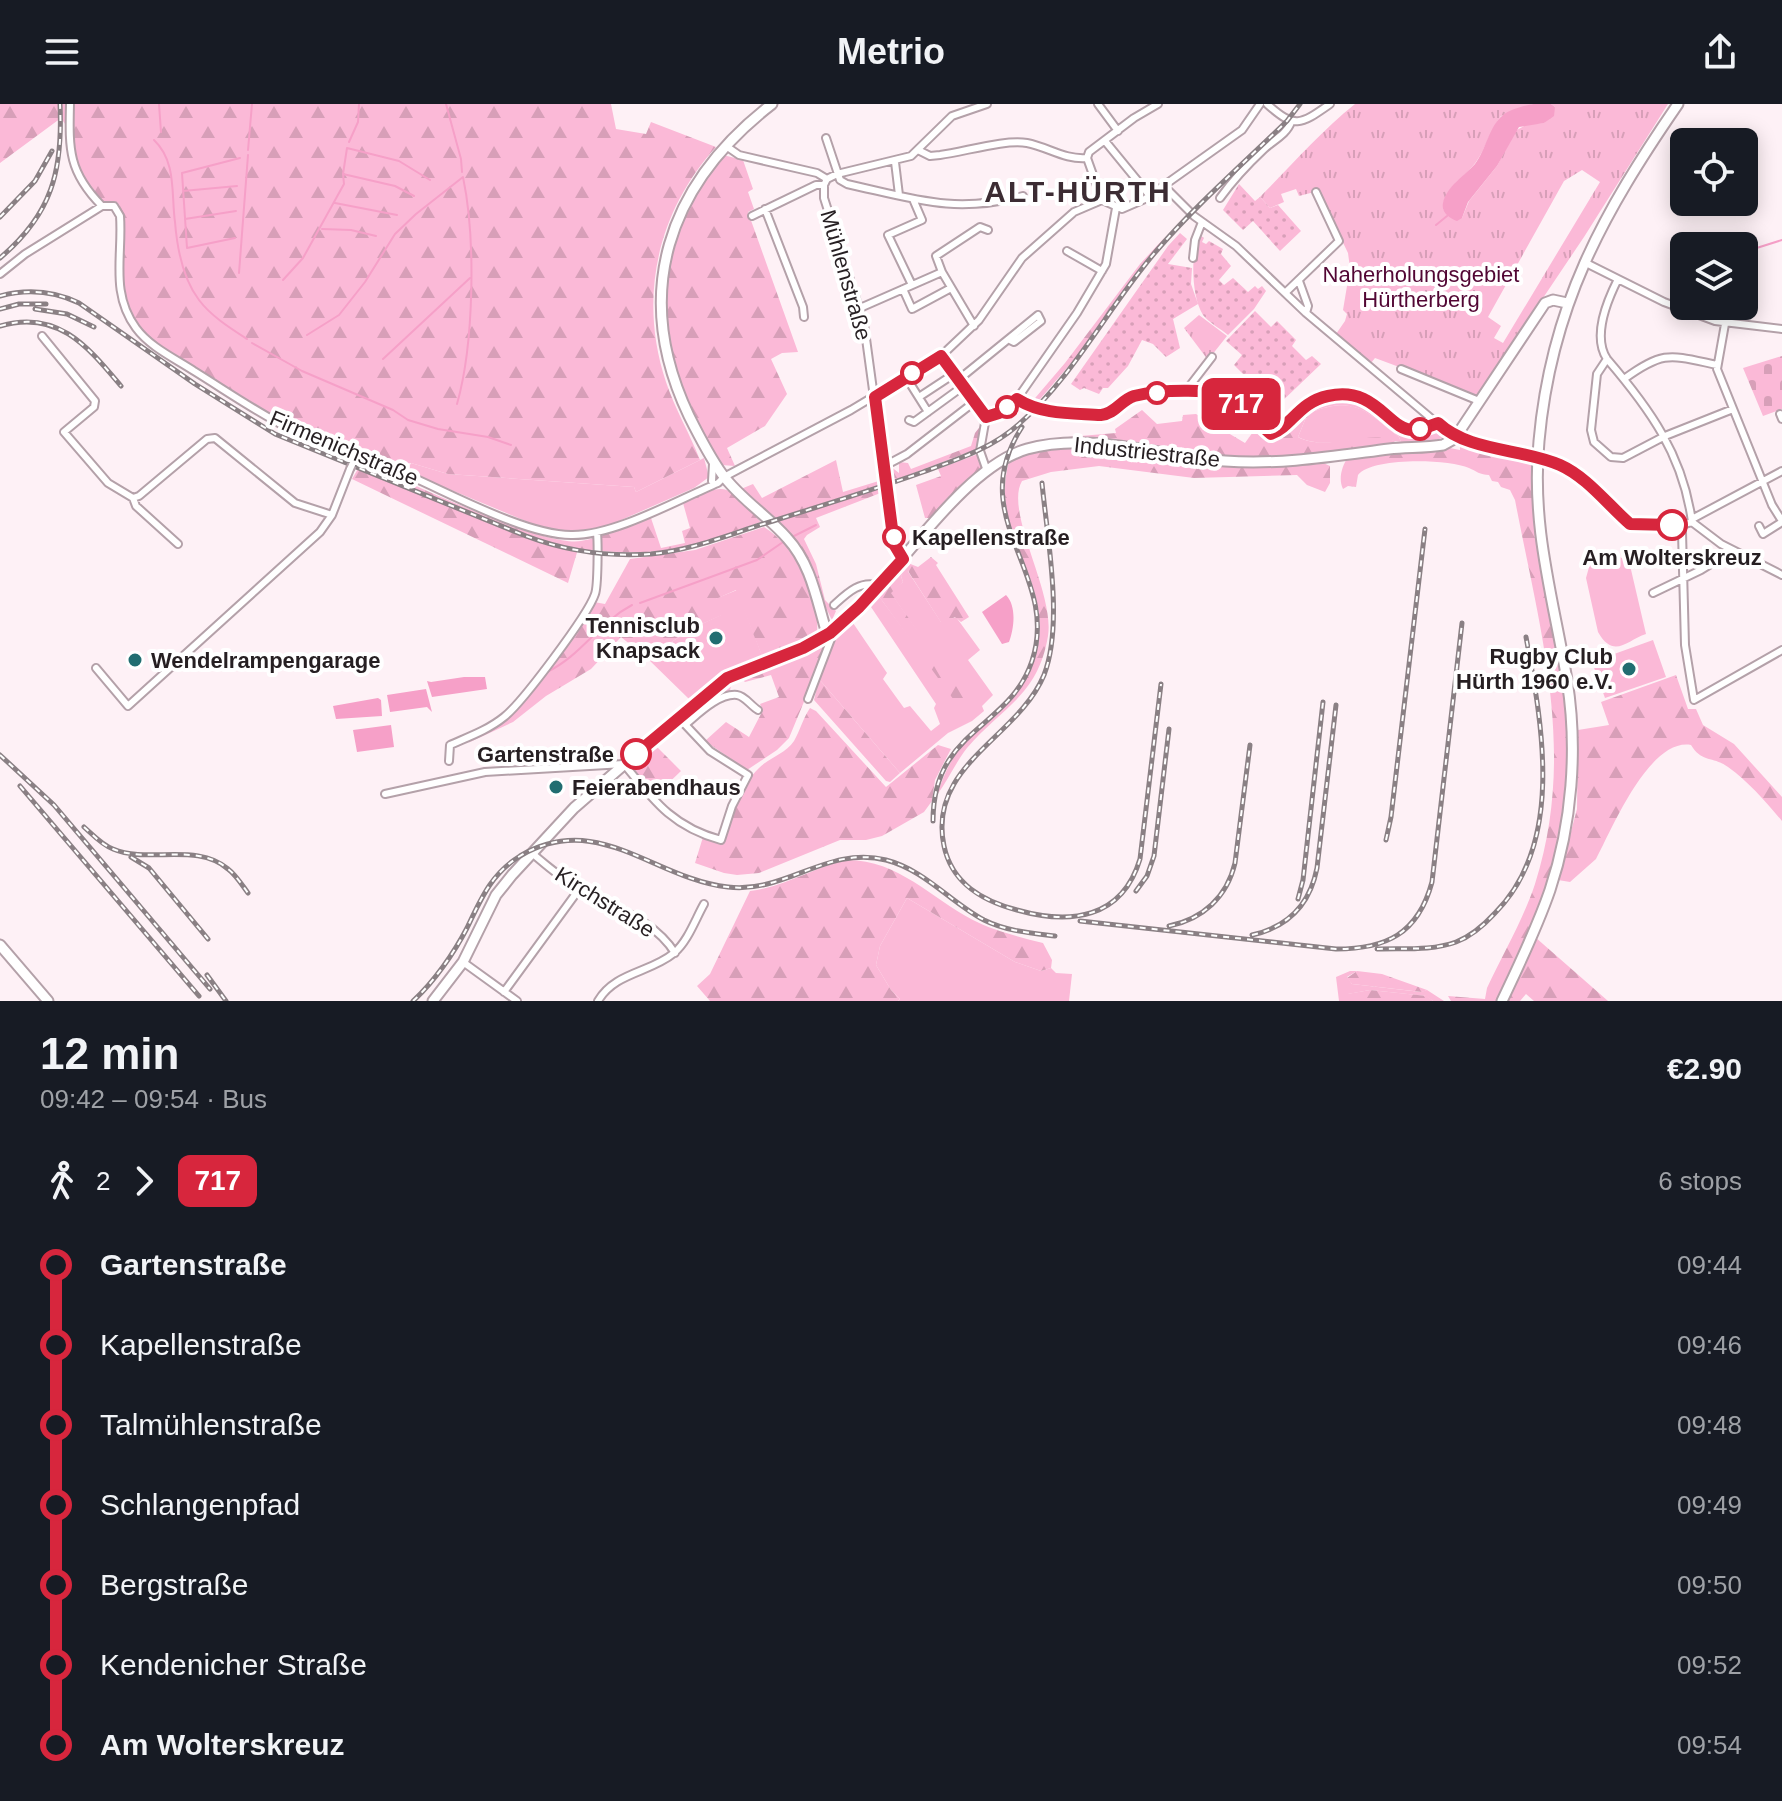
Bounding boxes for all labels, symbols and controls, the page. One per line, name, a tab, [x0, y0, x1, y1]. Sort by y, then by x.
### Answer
icon: menu	[40, 30, 84, 74]
icon: share	[1698, 30, 1742, 74]
text: Metrio	[837, 31, 945, 72]
map controls	[1670, 128, 1758, 320]
button: locate	[1670, 128, 1758, 216]
district label: ALT-HÜRTH	[984, 175, 1172, 208]
street label: Mühlenstraße	[815, 207, 877, 343]
button: layers	[1670, 232, 1758, 320]
park label: Naherholungsgebiet Hürtherberg	[1323, 262, 1519, 312]
unlabelled marker	[901, 362, 923, 384]
line badge: 717	[1195, 378, 1287, 430]
unlabelled marker	[1146, 382, 1168, 404]
text: 717	[1218, 388, 1264, 419]
unlabelled marker	[996, 396, 1018, 418]
street label: Firmenichstraße	[266, 405, 422, 491]
unlabelled marker	[1409, 418, 1431, 440]
street label: Industriestraße	[1073, 432, 1221, 472]
marker: Am Wolterskreuz	[1657, 510, 1687, 540]
place label: Kapellenstraße	[912, 525, 1070, 550]
marker: Kapellenstraße	[883, 526, 905, 548]
place label: Am Wolterskreuz	[1582, 545, 1762, 570]
place label: Tennisclub Knapsack	[586, 613, 701, 663]
marker: Tennisclub Knapsack	[707, 629, 725, 647]
place label: Rugby Club Hürth 1960 e.V.	[1456, 644, 1613, 694]
place label: Wendelrampengarage	[151, 648, 380, 673]
marker: Wendelrampengarage	[126, 651, 144, 669]
marker: Rugby Club Hürth 1960 e.V.	[1620, 660, 1638, 678]
marker: Gartenstraße	[621, 739, 651, 769]
place label: Gartenstraße	[477, 742, 614, 767]
place label: Feierabendhaus	[572, 775, 741, 800]
marker: Feierabendhaus	[547, 778, 565, 796]
street label: Kirchstraße	[551, 862, 659, 942]
text: 12 min	[40, 1029, 179, 1078]
text: €2.90	[1667, 1052, 1742, 1085]
text: 09:42 – 09:54 · Bus	[40, 1084, 267, 1114]
icon: walk	[40, 1159, 84, 1203]
icon: forward	[122, 1159, 166, 1203]
text: 717	[194, 1165, 241, 1196]
text: 2	[96, 1166, 110, 1196]
text: 6 stops	[1658, 1166, 1742, 1196]
text: Gartenstraße	[100, 1248, 287, 1281]
text: 09:44	[1677, 1250, 1742, 1280]
text: Kapellenstraße	[100, 1328, 302, 1361]
text: 09:46	[1677, 1330, 1742, 1360]
text: Talmühlenstraße	[100, 1408, 322, 1441]
text: 09:48	[1677, 1410, 1742, 1440]
text: Schlangenpfad	[100, 1488, 300, 1521]
text: 09:49	[1677, 1490, 1742, 1520]
text: Bergstraße	[100, 1568, 248, 1601]
text: 09:50	[1677, 1570, 1742, 1600]
text: Kendenicher Straße	[100, 1648, 367, 1681]
text: 09:52	[1677, 1650, 1742, 1680]
text: Am Wolterskreuz	[100, 1728, 345, 1761]
text: 09:54	[1677, 1730, 1742, 1760]

